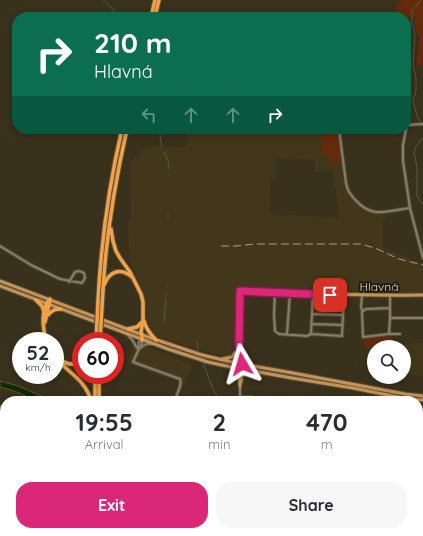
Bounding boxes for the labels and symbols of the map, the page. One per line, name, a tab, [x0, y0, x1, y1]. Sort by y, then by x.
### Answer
pin	[313, 278, 347, 312]
street label: Hlavná	[359, 279, 399, 294]
speed limit sign: 60	[72, 332, 124, 384]
position arrow	[221, 343, 263, 385]

